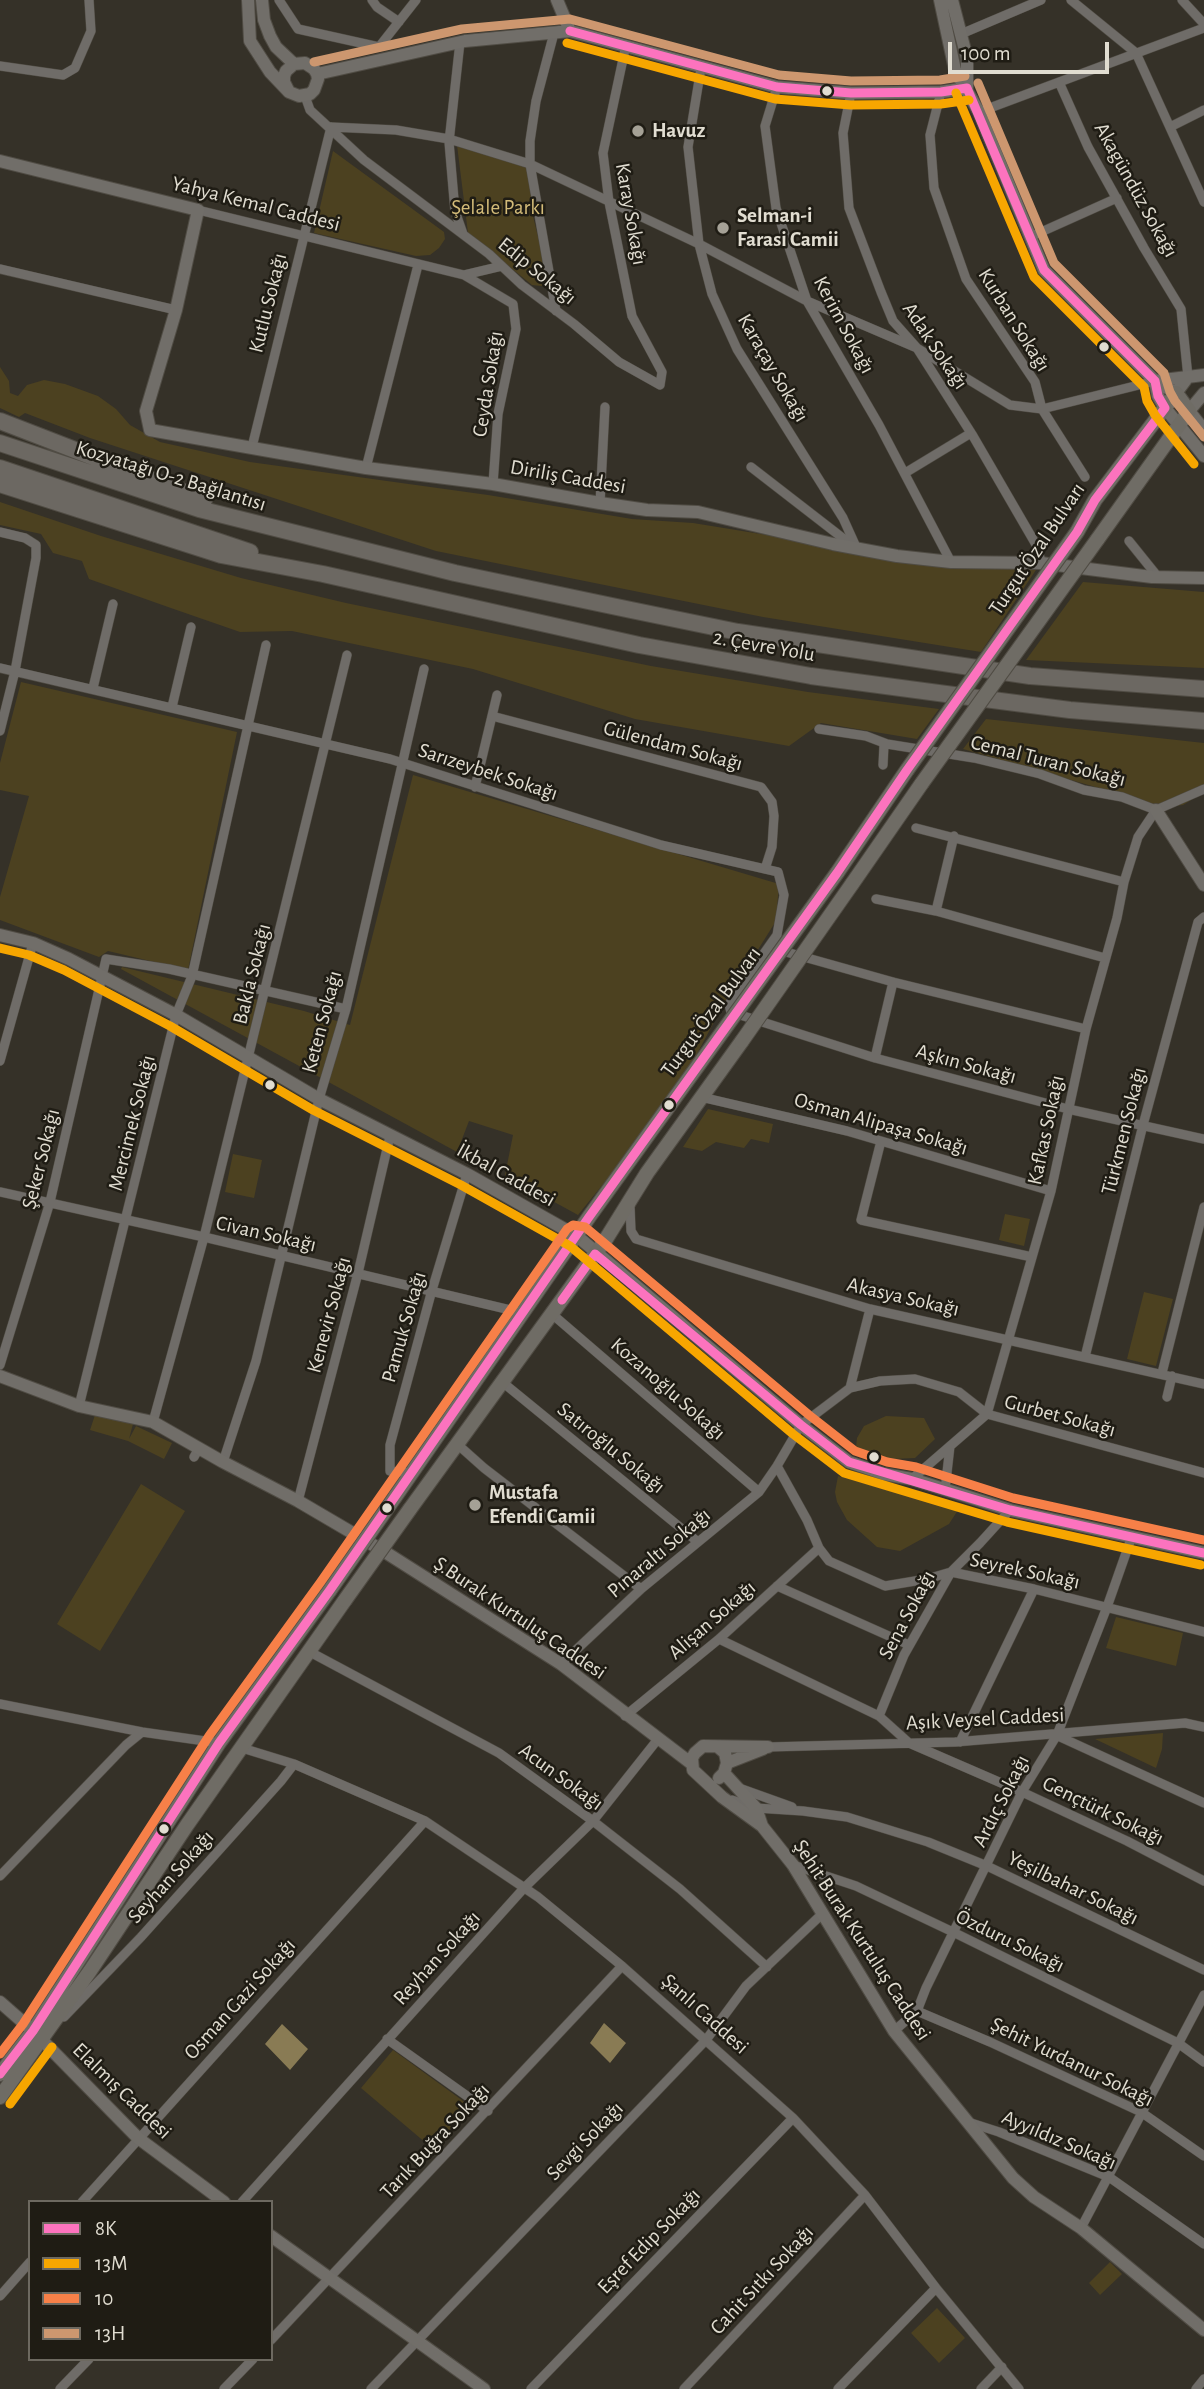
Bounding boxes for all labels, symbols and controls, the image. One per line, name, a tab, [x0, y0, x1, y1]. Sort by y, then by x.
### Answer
scale bar	[952, 28, 1113, 72]
text: 100 m	[961, 43, 1011, 64]
unlabelled marker	[820, 84, 834, 98]
place label: Havuz	[652, 118, 705, 144]
street label: Akagündüz Sokağı	[1089, 118, 1183, 262]
marker: Havuz	[630, 123, 646, 139]
street label: Karay Sokağı	[610, 161, 652, 267]
street label: Yahya Kemal Caddesi	[169, 171, 343, 237]
park label: Şelale Parkı	[451, 195, 545, 221]
place label: Selman-i Farasi Camii	[737, 203, 839, 253]
marker: Selman-i Farasi Camii	[715, 220, 731, 236]
street label: Edip Sokağı	[493, 232, 581, 310]
street label: Kutlu Sokağı	[243, 251, 293, 355]
street label: Kurban Sokağı	[972, 264, 1056, 376]
street label: Kerim Sokağı	[808, 272, 880, 378]
street label: Adak Sokağı	[897, 298, 973, 394]
street label: Karaçay Sokağı	[732, 309, 814, 427]
street label: Ceyda Sokağı	[467, 329, 509, 439]
unlabelled marker	[1097, 340, 1111, 354]
street label: Kozyatağı O-2 Bağlantısı	[73, 435, 269, 517]
street label: Diriliş Caddesi	[508, 454, 628, 500]
street label: Turgut Özal Bulvarı	[983, 478, 1091, 620]
street label: 2. Çevre Yolu	[711, 625, 817, 667]
street label: Gülendam Sokağı	[601, 715, 745, 777]
street label: Cemal Turan Sokağı	[968, 730, 1128, 792]
street label: Sarızeybek Sokağı	[415, 738, 561, 806]
street label: Bakla Sokağı	[227, 921, 277, 1027]
street label: Turgut Özal Bulvarı	[655, 942, 767, 1082]
street label: Keten Sokağı	[296, 968, 348, 1076]
street label: Aşkın Sokağı	[913, 1039, 1019, 1089]
street label: Mercimek Sokağı	[103, 1052, 161, 1194]
street label: Türkmen Sokağı	[1096, 1065, 1152, 1197]
street label: Kafkas Sokağı	[1022, 1073, 1070, 1187]
unlabelled marker	[263, 1078, 277, 1092]
street label: Osman Alipaşa Sokağı	[791, 1087, 971, 1161]
unlabelled marker	[662, 1098, 676, 1112]
street label: Şeker Sokağı	[16, 1106, 66, 1212]
street label: İkbal Caddesi	[452, 1138, 560, 1212]
street label: Civan Sokağı	[213, 1210, 319, 1258]
street label: Kenevir Sokağı	[301, 1254, 357, 1376]
street label: Pamuk Sokağı	[376, 1269, 432, 1385]
street label: Akasya Sokağı	[844, 1272, 962, 1322]
street label: Kozanoğlu Sokağı	[605, 1332, 731, 1446]
street label: Gurbet Sokağı	[1002, 1389, 1118, 1443]
street label: Satıroğlu Sokağı	[552, 1397, 670, 1499]
unlabelled marker	[867, 1450, 881, 1464]
place label: Mustafa Efendi Camii	[489, 1480, 596, 1530]
marker: Mustafa Efendi Camii	[467, 1497, 483, 1513]
unlabelled marker	[380, 1501, 394, 1515]
street label: Pınaraltı Sokağı	[602, 1503, 716, 1603]
street label: Seyrek Sokağı	[968, 1547, 1082, 1595]
street label: Ş.Burak Kurtuluş Caddesi	[429, 1551, 611, 1685]
street label: Sena Sokağı	[873, 1566, 941, 1664]
street label: Alişan Sokağı	[663, 1575, 761, 1665]
street label: Aşık Veysel Caddesi	[905, 1702, 1065, 1736]
street label: Acun Sokağı	[514, 1738, 608, 1816]
street label: Ardıç Sokağı	[967, 1751, 1035, 1851]
street label: Gençtürk Sokağı	[1038, 1771, 1168, 1851]
unlabelled marker	[157, 1822, 171, 1836]
street label: Seyhan Sokağı	[123, 1825, 219, 1929]
street label: Şehit Burak Kurtuluş Caddesi	[788, 1835, 936, 2045]
street label: Yeşilbahar Sokağı	[1003, 1845, 1143, 1931]
street label: Özduru Sokağı	[951, 1904, 1069, 1978]
street label: Reyhan Sokağı	[388, 1906, 486, 2010]
street label: Osman Gazi Sokağı	[179, 1933, 301, 2065]
street label: Şanlı Caddesi	[656, 1968, 754, 2060]
street label: Şehit Yurdanur Sokağı	[986, 2012, 1158, 2112]
street label: Elalmış Caddesi	[67, 2037, 177, 2145]
street label: Tarık Buğra Sokağı	[375, 2078, 495, 2204]
street label: Sevgi Sokağı	[541, 2096, 629, 2186]
street label: Ayyıldız Sokağı	[998, 2105, 1120, 2175]
street label: Eşref Edip Sokağı	[592, 2183, 706, 2299]
legend	[28, 2200, 273, 2361]
text: 8K	[95, 2218, 116, 2239]
street label: Cahit Sıtkı Sokağı	[705, 2220, 819, 2340]
text: 13M	[95, 2253, 127, 2274]
text: 10	[95, 2288, 113, 2309]
text: 13H	[95, 2323, 125, 2344]

